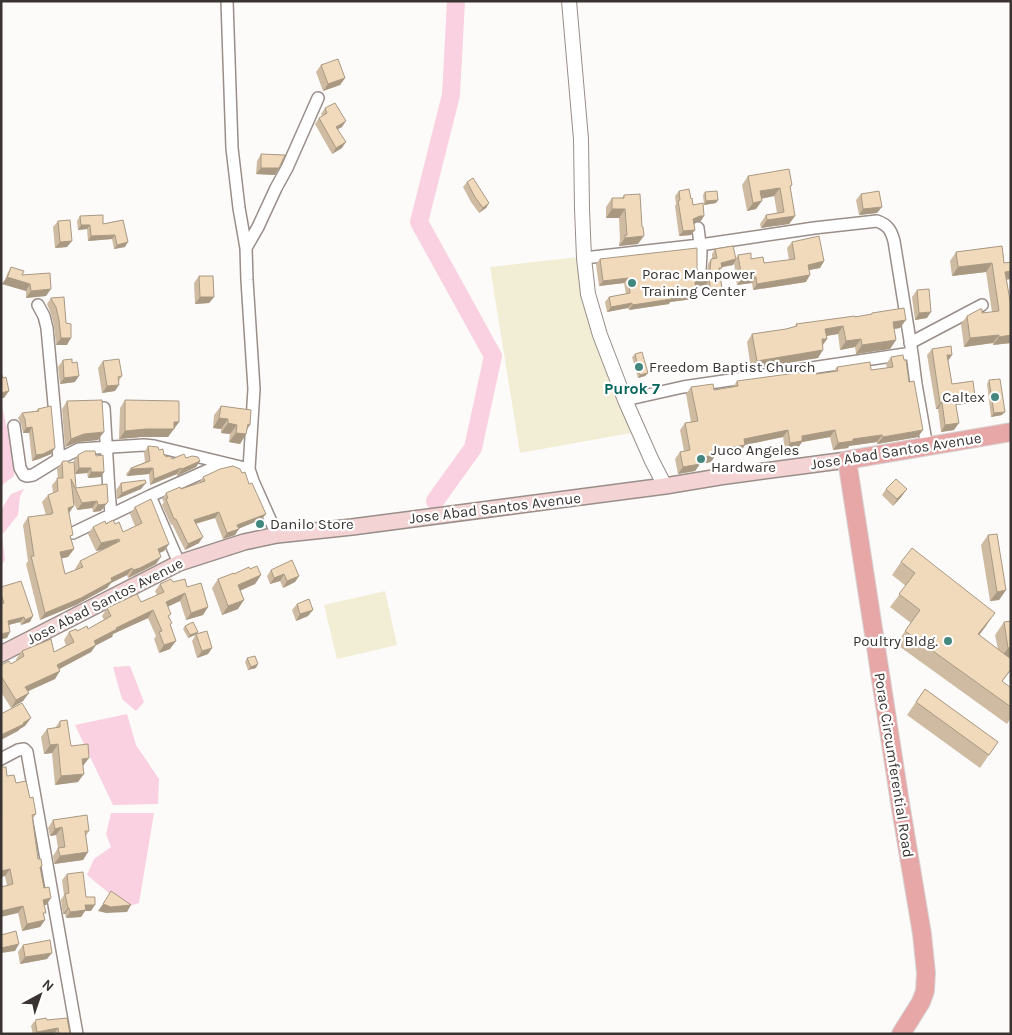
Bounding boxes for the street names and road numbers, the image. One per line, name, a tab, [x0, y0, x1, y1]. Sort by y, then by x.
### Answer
street label: Jose Abad Santos Avenue	[809, 429, 983, 473]
street label: Jose Abad Santos Avenue	[408, 489, 582, 527]
street label: Jose Abad Santos Avenue	[24, 554, 186, 648]
street label: Porac Circumferential Road	[870, 671, 918, 859]

